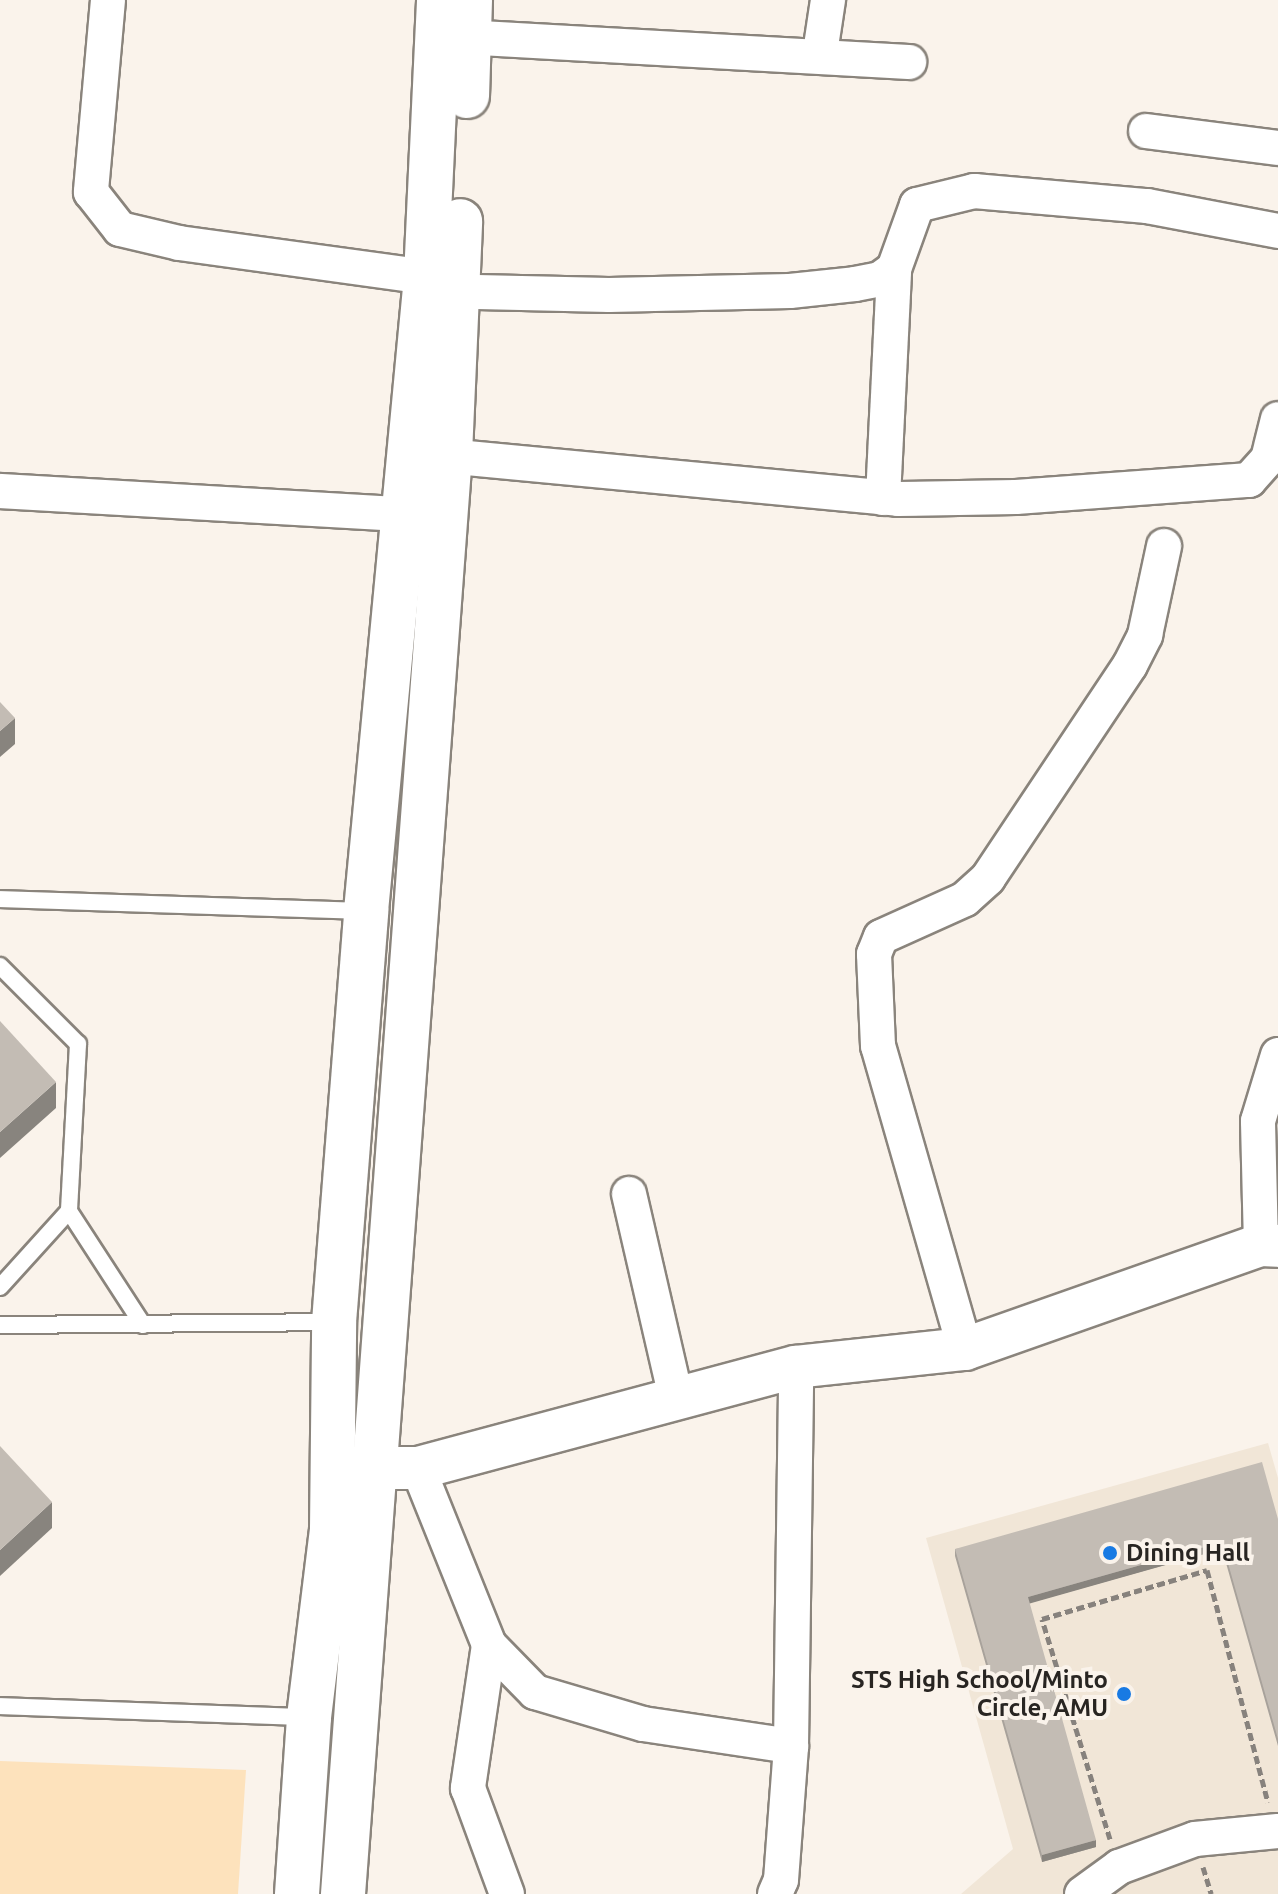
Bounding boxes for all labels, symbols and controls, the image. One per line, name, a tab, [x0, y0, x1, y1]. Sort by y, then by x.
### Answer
place label: Dining Hall	[1126, 1539, 1250, 1567]
marker: Dining Hall	[1101, 1544, 1119, 1562]
place label: STS High School/Minto Circle, AMU	[851, 1666, 1108, 1722]
marker: STS High School/Minto Circle, AMU	[1115, 1685, 1133, 1703]

